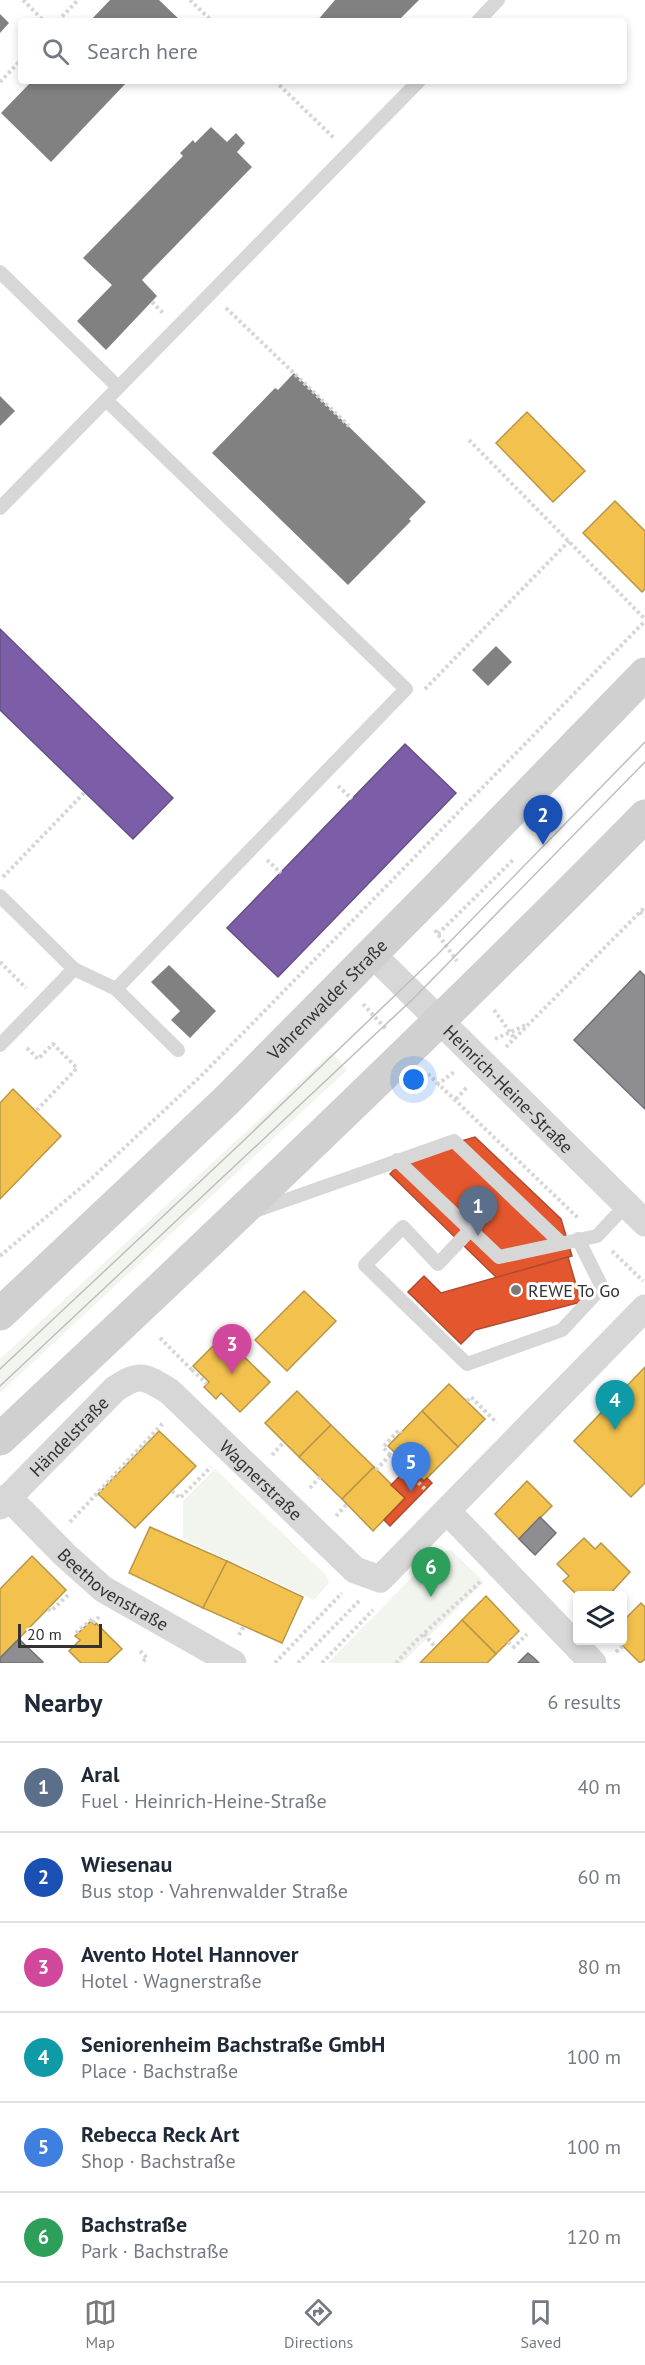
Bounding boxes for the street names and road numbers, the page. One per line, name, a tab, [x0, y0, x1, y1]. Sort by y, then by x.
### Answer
street label: Vahrenwalder Straße	[261, 934, 392, 1065]
street label: Heinrich-Heine-Straße	[439, 1020, 579, 1158]
street label: Händelstraße	[24, 1391, 113, 1481]
street label: Wagnerstraße	[215, 1435, 308, 1525]
street label: Beethovenstraße	[53, 1543, 173, 1635]

